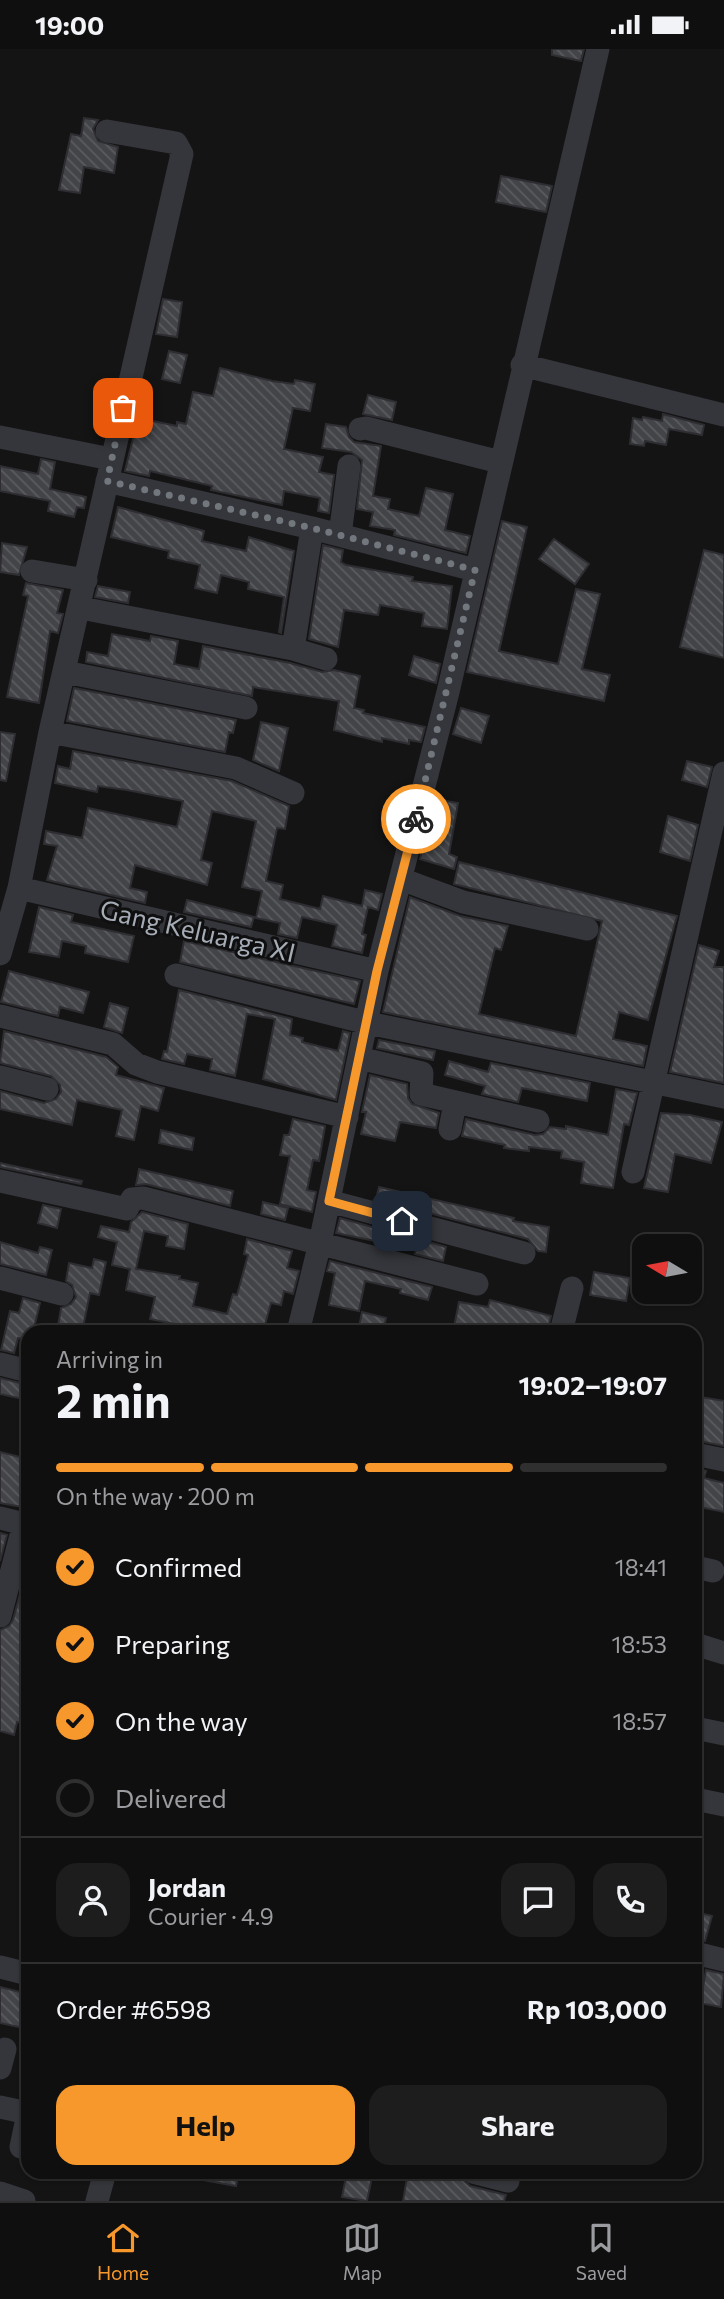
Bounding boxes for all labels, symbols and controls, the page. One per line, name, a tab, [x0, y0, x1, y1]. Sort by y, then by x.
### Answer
text: 19:00	[35, 9, 104, 40]
pin	[93, 378, 153, 438]
icon: bag	[104, 389, 142, 427]
courier	[381, 784, 451, 854]
icon: bike	[397, 800, 435, 838]
street label: Gang Keluarga XI	[97, 892, 299, 968]
pin	[372, 1191, 432, 1251]
icon: home	[383, 1202, 421, 1240]
north arrow	[632, 1234, 702, 1304]
map controls	[632, 1234, 702, 1304]
text: Arriving in	[56, 1345, 163, 1373]
text: 19:02–19:07	[518, 1369, 667, 1400]
text: 2 min	[56, 1371, 171, 1427]
text: On the way · 200 m	[56, 1482, 255, 1510]
icon: check	[56, 1548, 94, 1586]
text: Confirmed	[115, 1551, 242, 1582]
text: 18:41	[615, 1553, 667, 1581]
icon: check	[56, 1625, 94, 1663]
text: Preparing	[115, 1628, 230, 1659]
text: 18:53	[611, 1630, 667, 1658]
icon: check	[56, 1702, 94, 1740]
text: On the way	[115, 1705, 248, 1736]
text: 18:57	[612, 1707, 667, 1735]
text: Delivered	[115, 1782, 226, 1813]
button: person	[56, 1863, 130, 1937]
button: chat	[501, 1863, 575, 1937]
button: phone	[593, 1863, 667, 1937]
text: Jordan	[148, 1871, 226, 1902]
text: Courier · 4.9	[148, 1902, 274, 1930]
text: Order #6598	[56, 1993, 211, 2024]
text: Rp 103,000	[527, 1993, 667, 2024]
button: Help	[56, 2085, 355, 2165]
button: Share	[369, 2085, 667, 2165]
tab: Home	[97, 2219, 149, 2284]
tab: Map	[343, 2219, 382, 2284]
tab: Saved	[576, 2219, 627, 2284]

